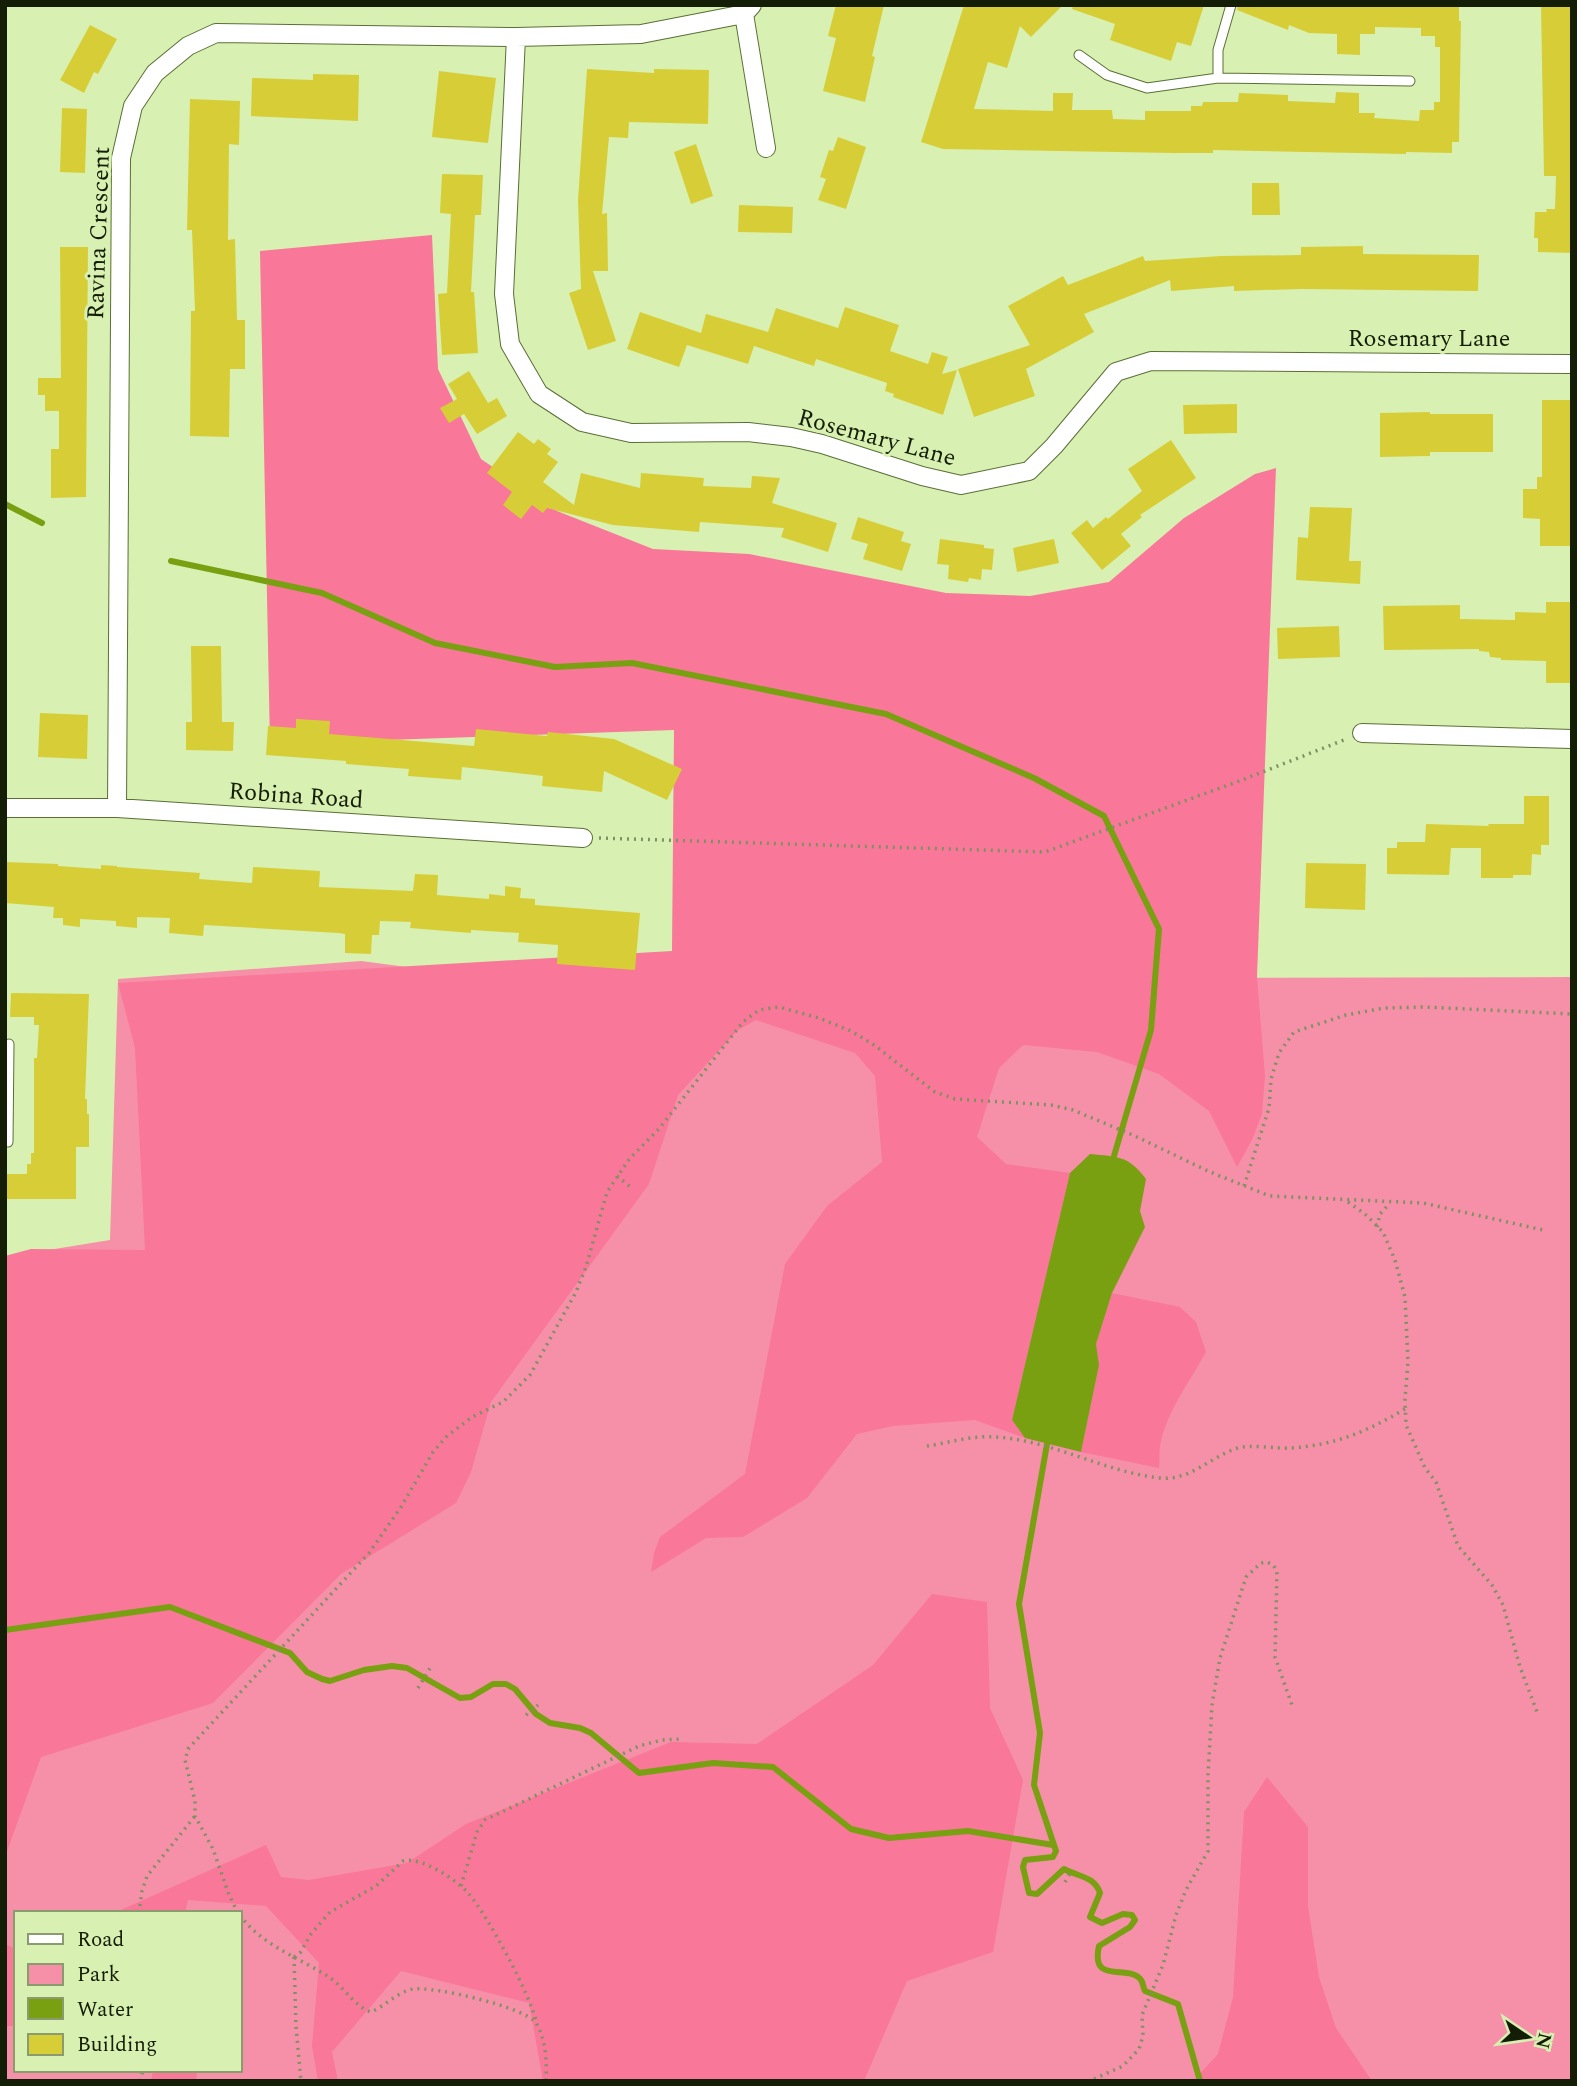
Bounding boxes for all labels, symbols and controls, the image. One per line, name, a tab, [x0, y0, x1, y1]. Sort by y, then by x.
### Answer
street label: Ravina Crescent	[78, 146, 120, 320]
street label: Rosemary Lane	[1348, 321, 1510, 357]
street label: Rosemary Lane	[794, 400, 960, 476]
street label: Robina Road	[227, 773, 365, 819]
legend	[14, 1911, 242, 2072]
text: Road	[77, 1924, 124, 1956]
text: Park	[77, 1959, 121, 1991]
text: Water	[77, 1994, 133, 2026]
north arrow	[1493, 2002, 1563, 2072]
text: Building	[77, 2029, 157, 2061]
text: N	[1527, 2030, 1559, 2051]

